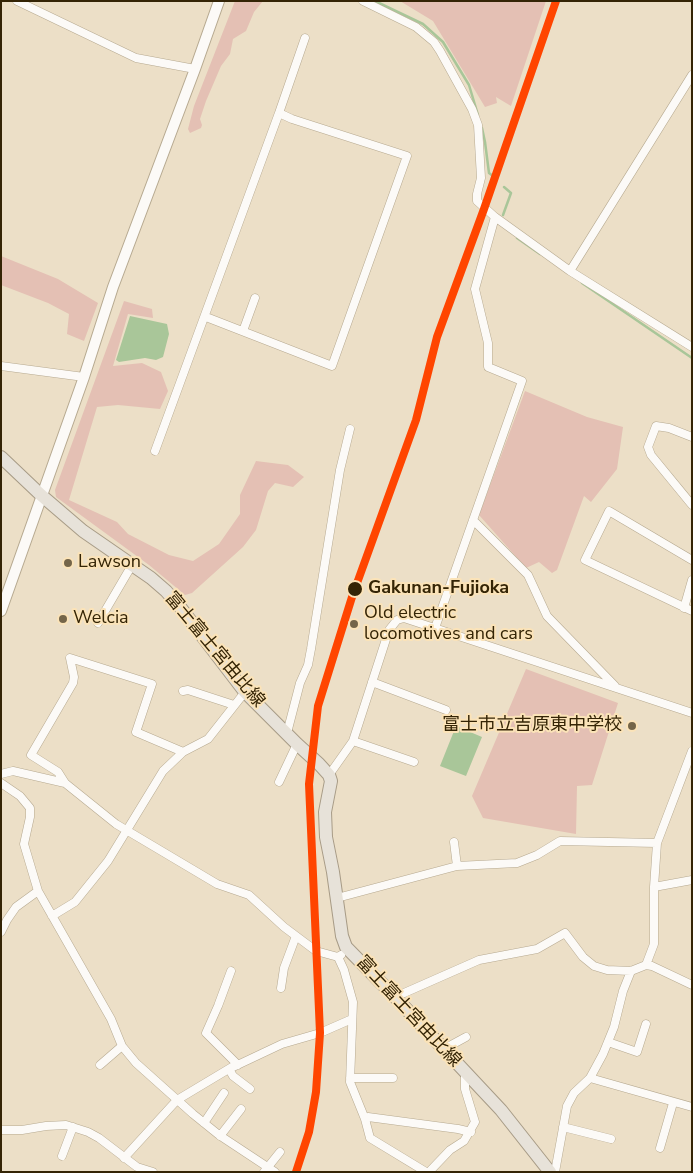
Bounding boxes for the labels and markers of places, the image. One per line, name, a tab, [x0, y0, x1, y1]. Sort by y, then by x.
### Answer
place label: Lawson	[78, 552, 141, 574]
marker: Lawson	[62, 557, 74, 569]
place label: Gakunan-Fujioka	[368, 578, 509, 600]
marker: Gakunan-Fujioka	[346, 580, 364, 598]
place label: Old electric locomotives and cars	[364, 603, 533, 646]
place label: Welcia	[73, 608, 129, 630]
marker: Welcia	[57, 613, 69, 625]
marker: Old electric locomotives and cars	[348, 618, 360, 630]
place label: 富士市立吉原東中学校	[442, 715, 622, 737]
marker: 富士市立吉原東中学校	[626, 720, 638, 732]

